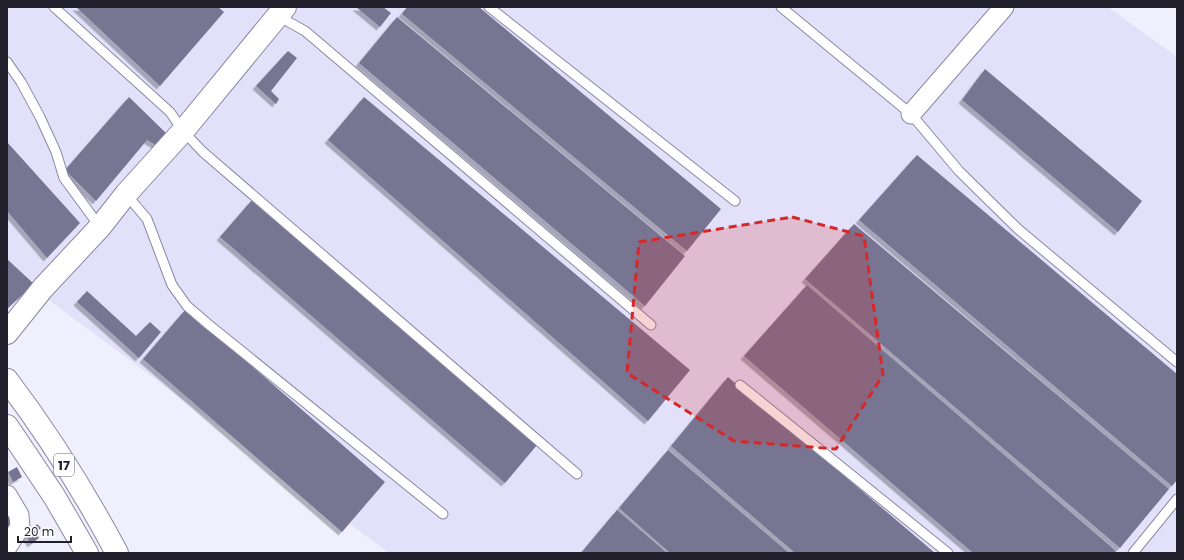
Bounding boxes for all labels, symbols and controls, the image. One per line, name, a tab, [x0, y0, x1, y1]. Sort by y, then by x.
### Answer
road number: 17	[54, 454, 74, 476]
scale bar	[18, 518, 71, 544]
text: 20 m	[24, 523, 54, 540]

